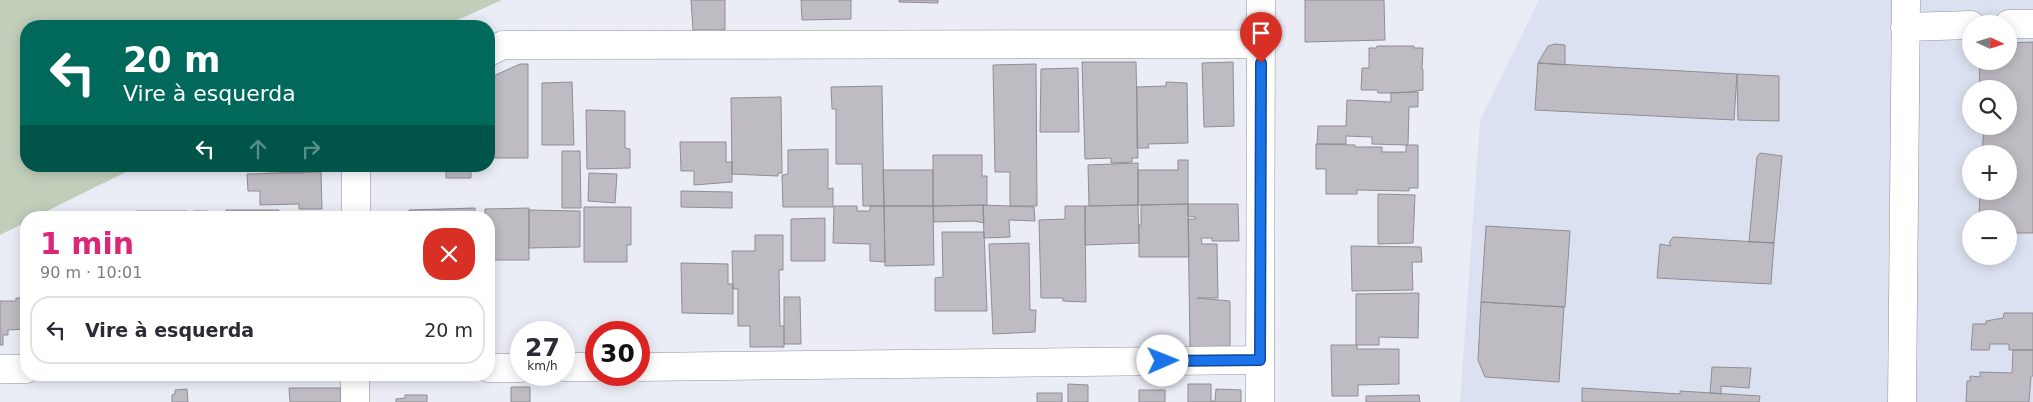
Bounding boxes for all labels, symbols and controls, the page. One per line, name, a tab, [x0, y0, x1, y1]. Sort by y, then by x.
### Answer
pin	[1240, 12, 1282, 63]
north arrow	[1962, 15, 2018, 70]
map controls	[1962, 15, 2017, 265]
icon: arrive	[1247, 19, 1275, 47]
icon: left	[40, 40, 105, 105]
text: 20 m	[123, 40, 220, 80]
button: search	[1962, 80, 2017, 135]
text: Vire à esquerda	[123, 81, 296, 106]
icon: left	[191, 135, 219, 163]
icon: ahead	[244, 135, 272, 163]
icon: right	[297, 135, 325, 163]
button: +	[1962, 145, 2017, 200]
button: −	[1962, 210, 2017, 265]
text: 1 min	[40, 226, 134, 261]
button: close	[423, 228, 475, 280]
text: 90 m · 10:01	[40, 263, 142, 282]
icon: left	[42, 316, 70, 344]
text: Vire à esquerda	[85, 319, 254, 341]
text: 20 m	[424, 319, 473, 341]
speed limit sign: 30	[585, 321, 650, 386]
text: 27	[525, 333, 560, 362]
position arrow	[1136, 334, 1188, 386]
text: km/h	[527, 359, 558, 373]

